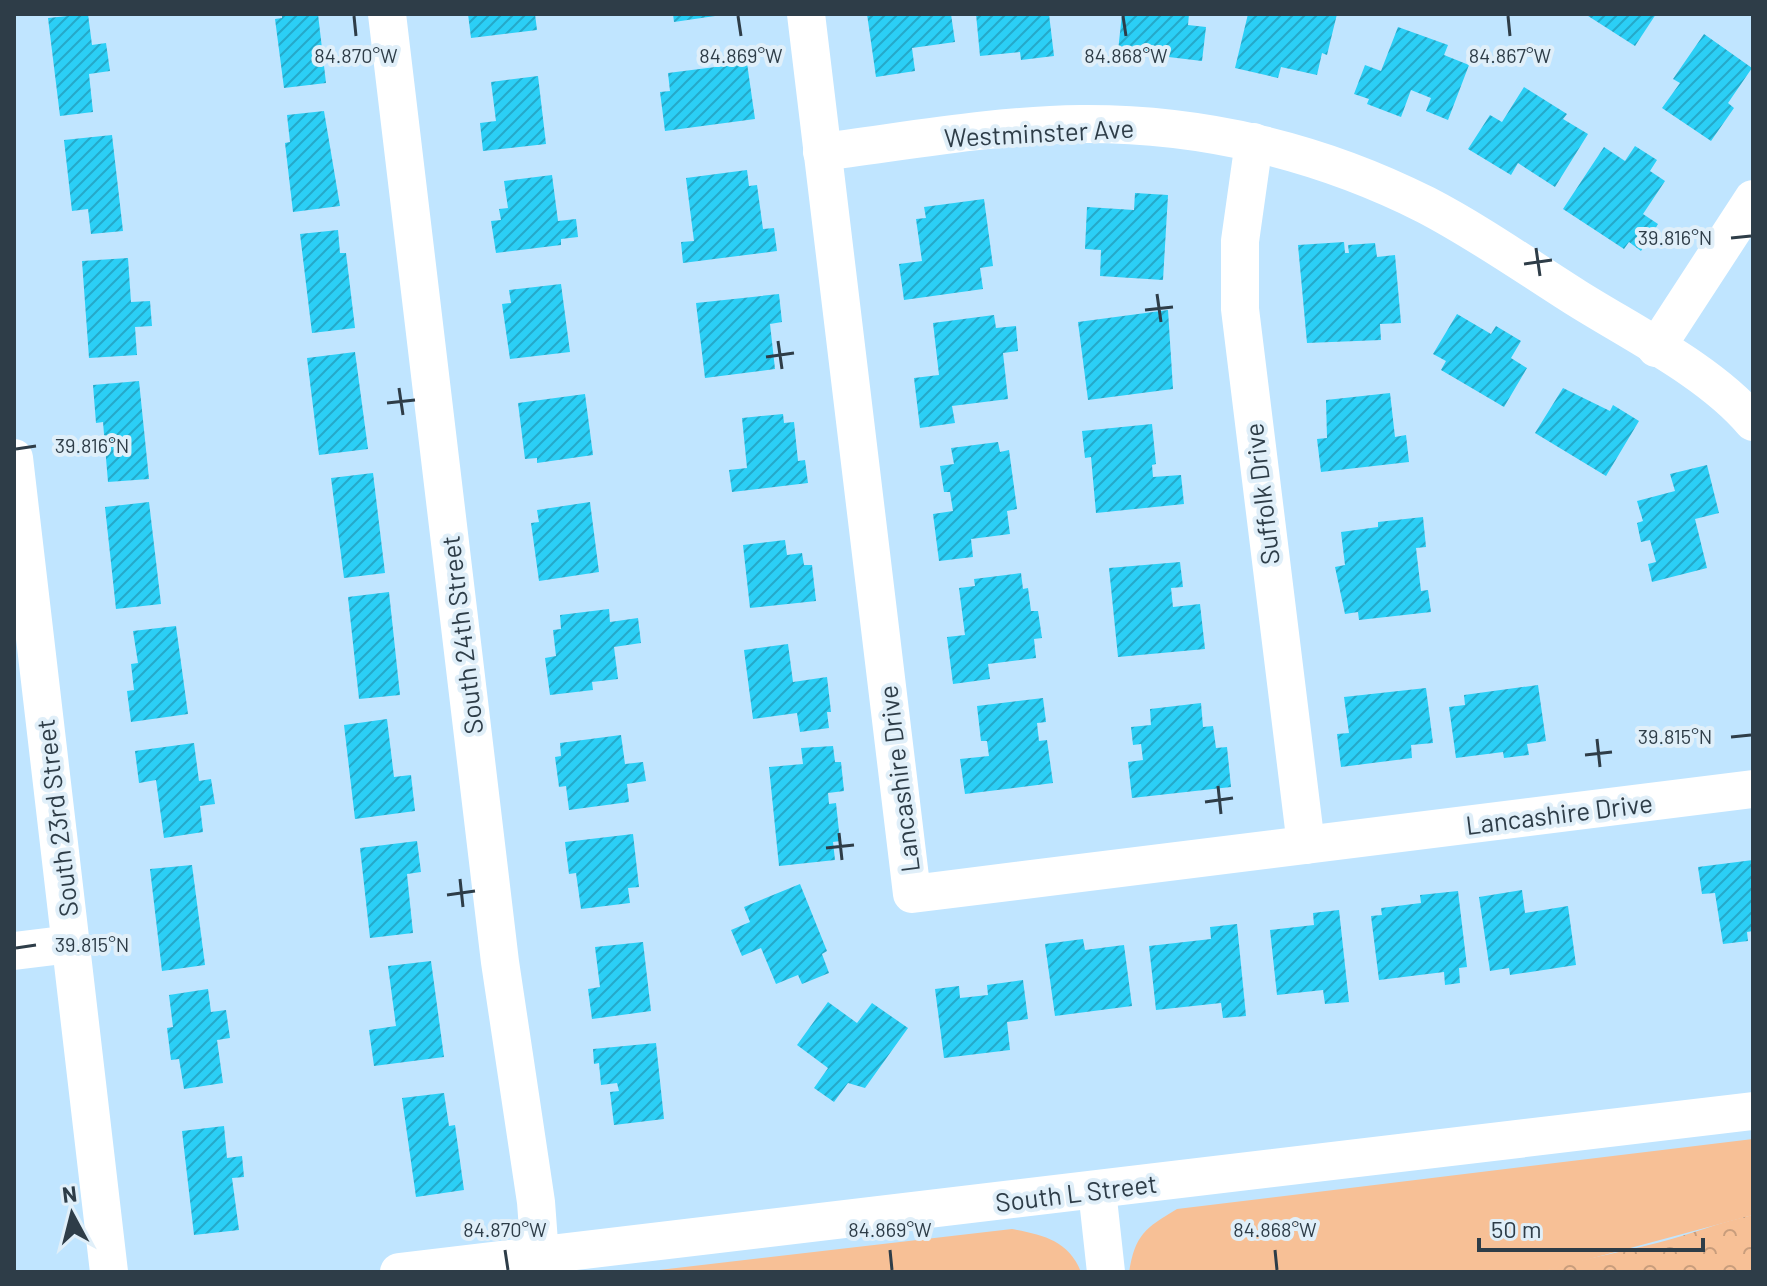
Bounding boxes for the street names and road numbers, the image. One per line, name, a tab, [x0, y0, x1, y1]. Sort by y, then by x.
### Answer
street label: Westminster Ave	[943, 112, 1135, 152]
street label: Suffolk Drive	[1237, 421, 1285, 567]
street label: South 24th Street	[433, 534, 489, 736]
street label: Lancashire Drive	[871, 684, 925, 874]
street label: South 23rd Street	[28, 717, 84, 919]
street label: Lancashire Drive	[1464, 786, 1654, 840]
street label: South L Street	[993, 1167, 1159, 1217]

